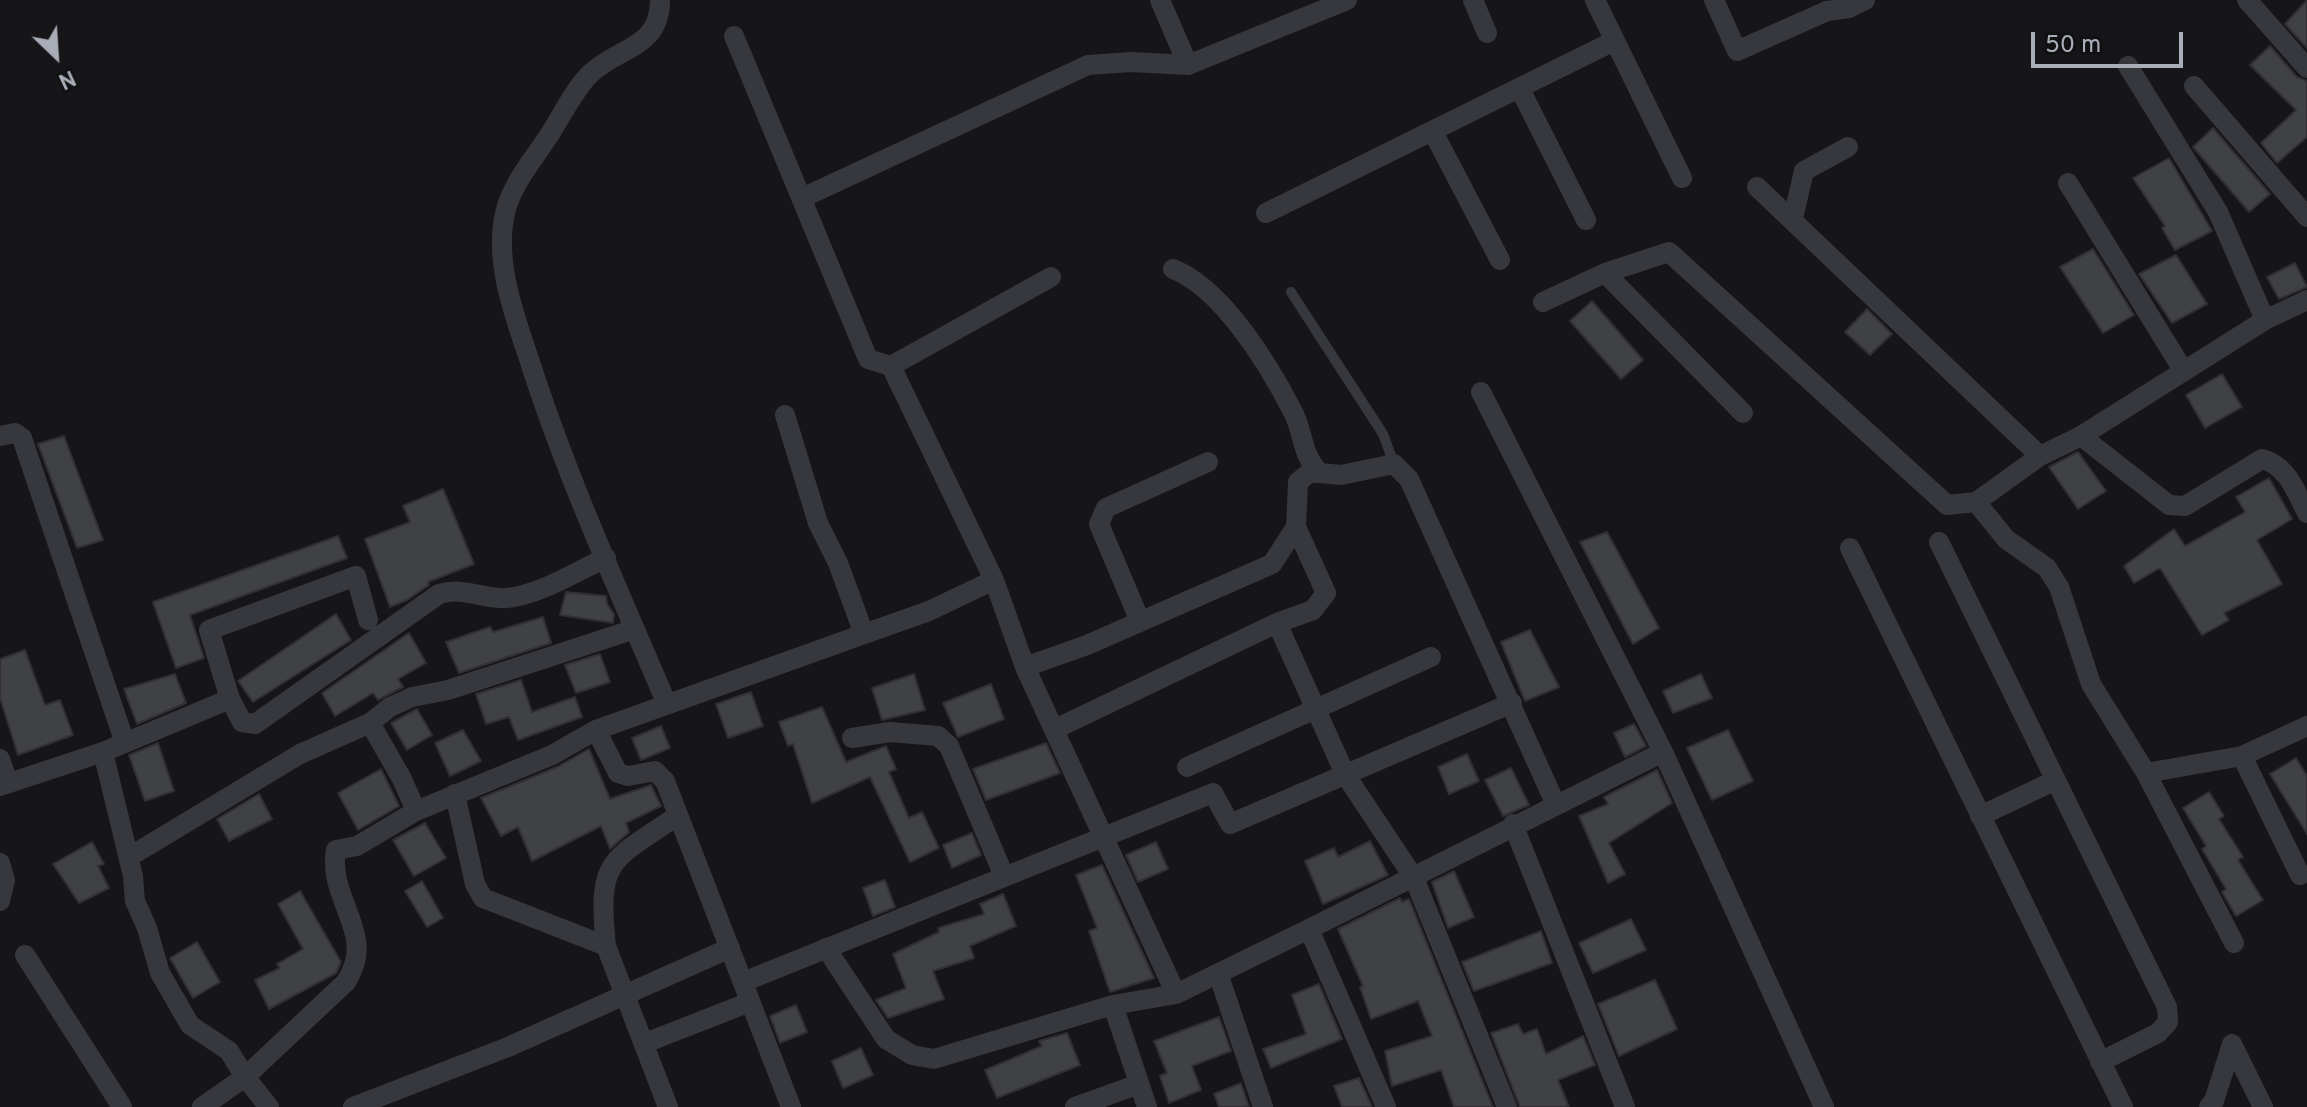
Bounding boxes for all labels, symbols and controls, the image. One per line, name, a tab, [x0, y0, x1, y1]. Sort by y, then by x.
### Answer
north arrow	[16, 16, 96, 96]
scale bar	[2035, 16, 2187, 66]
text: 50 m	[2045, 31, 2101, 61]
text: N	[53, 63, 79, 94]

